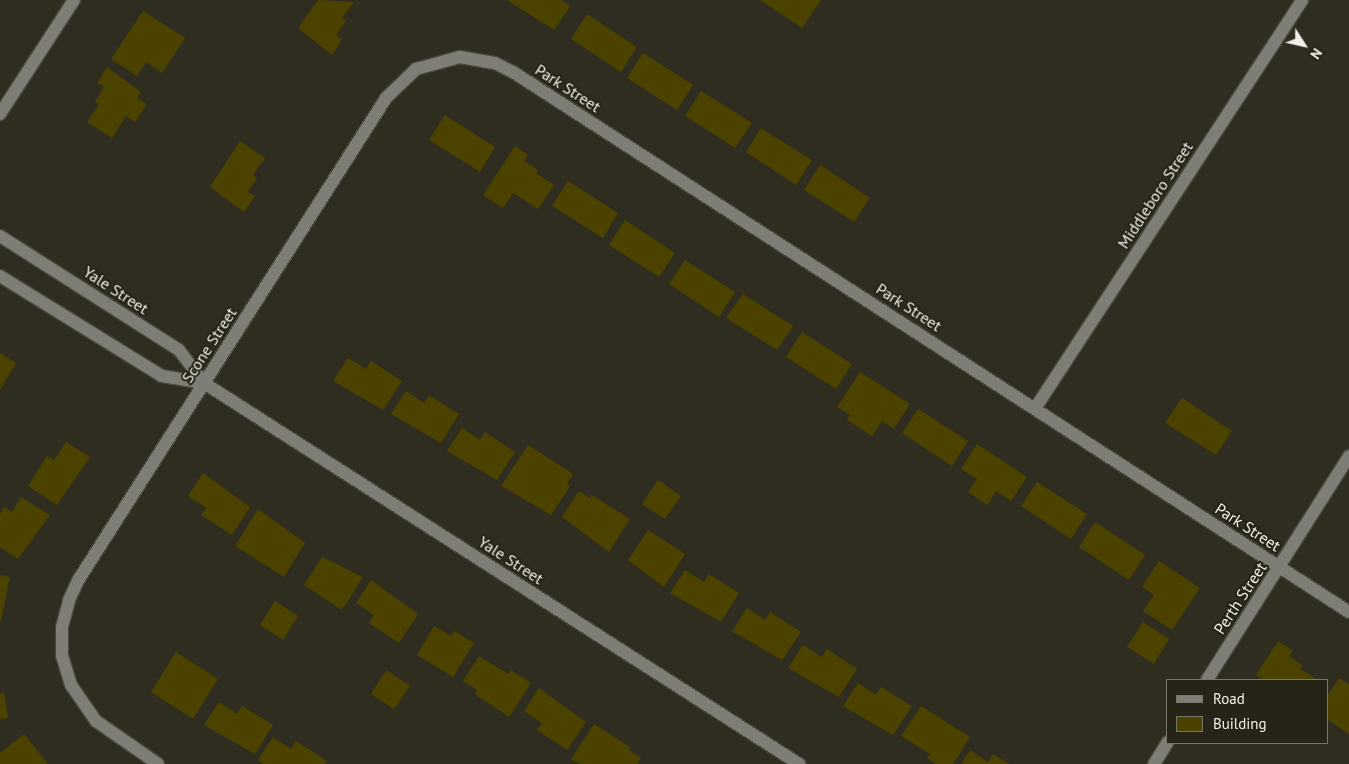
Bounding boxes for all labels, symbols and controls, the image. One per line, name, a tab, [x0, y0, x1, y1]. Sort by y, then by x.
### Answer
north arrow	[1279, 20, 1329, 70]
text: N	[1306, 45, 1326, 63]
street label: Park Street	[532, 60, 604, 116]
street label: Middleboro Street	[1113, 138, 1197, 252]
street label: Yale Street	[80, 262, 152, 318]
street label: Park Street	[873, 279, 945, 335]
street label: Scone Street	[178, 304, 240, 386]
street label: Park Street	[1212, 499, 1284, 555]
street label: Yale Street	[475, 532, 547, 588]
street label: Perth Street	[1210, 559, 1270, 637]
legend	[1166, 679, 1329, 744]
text: Road	[1213, 689, 1245, 708]
text: Building	[1213, 714, 1267, 733]

